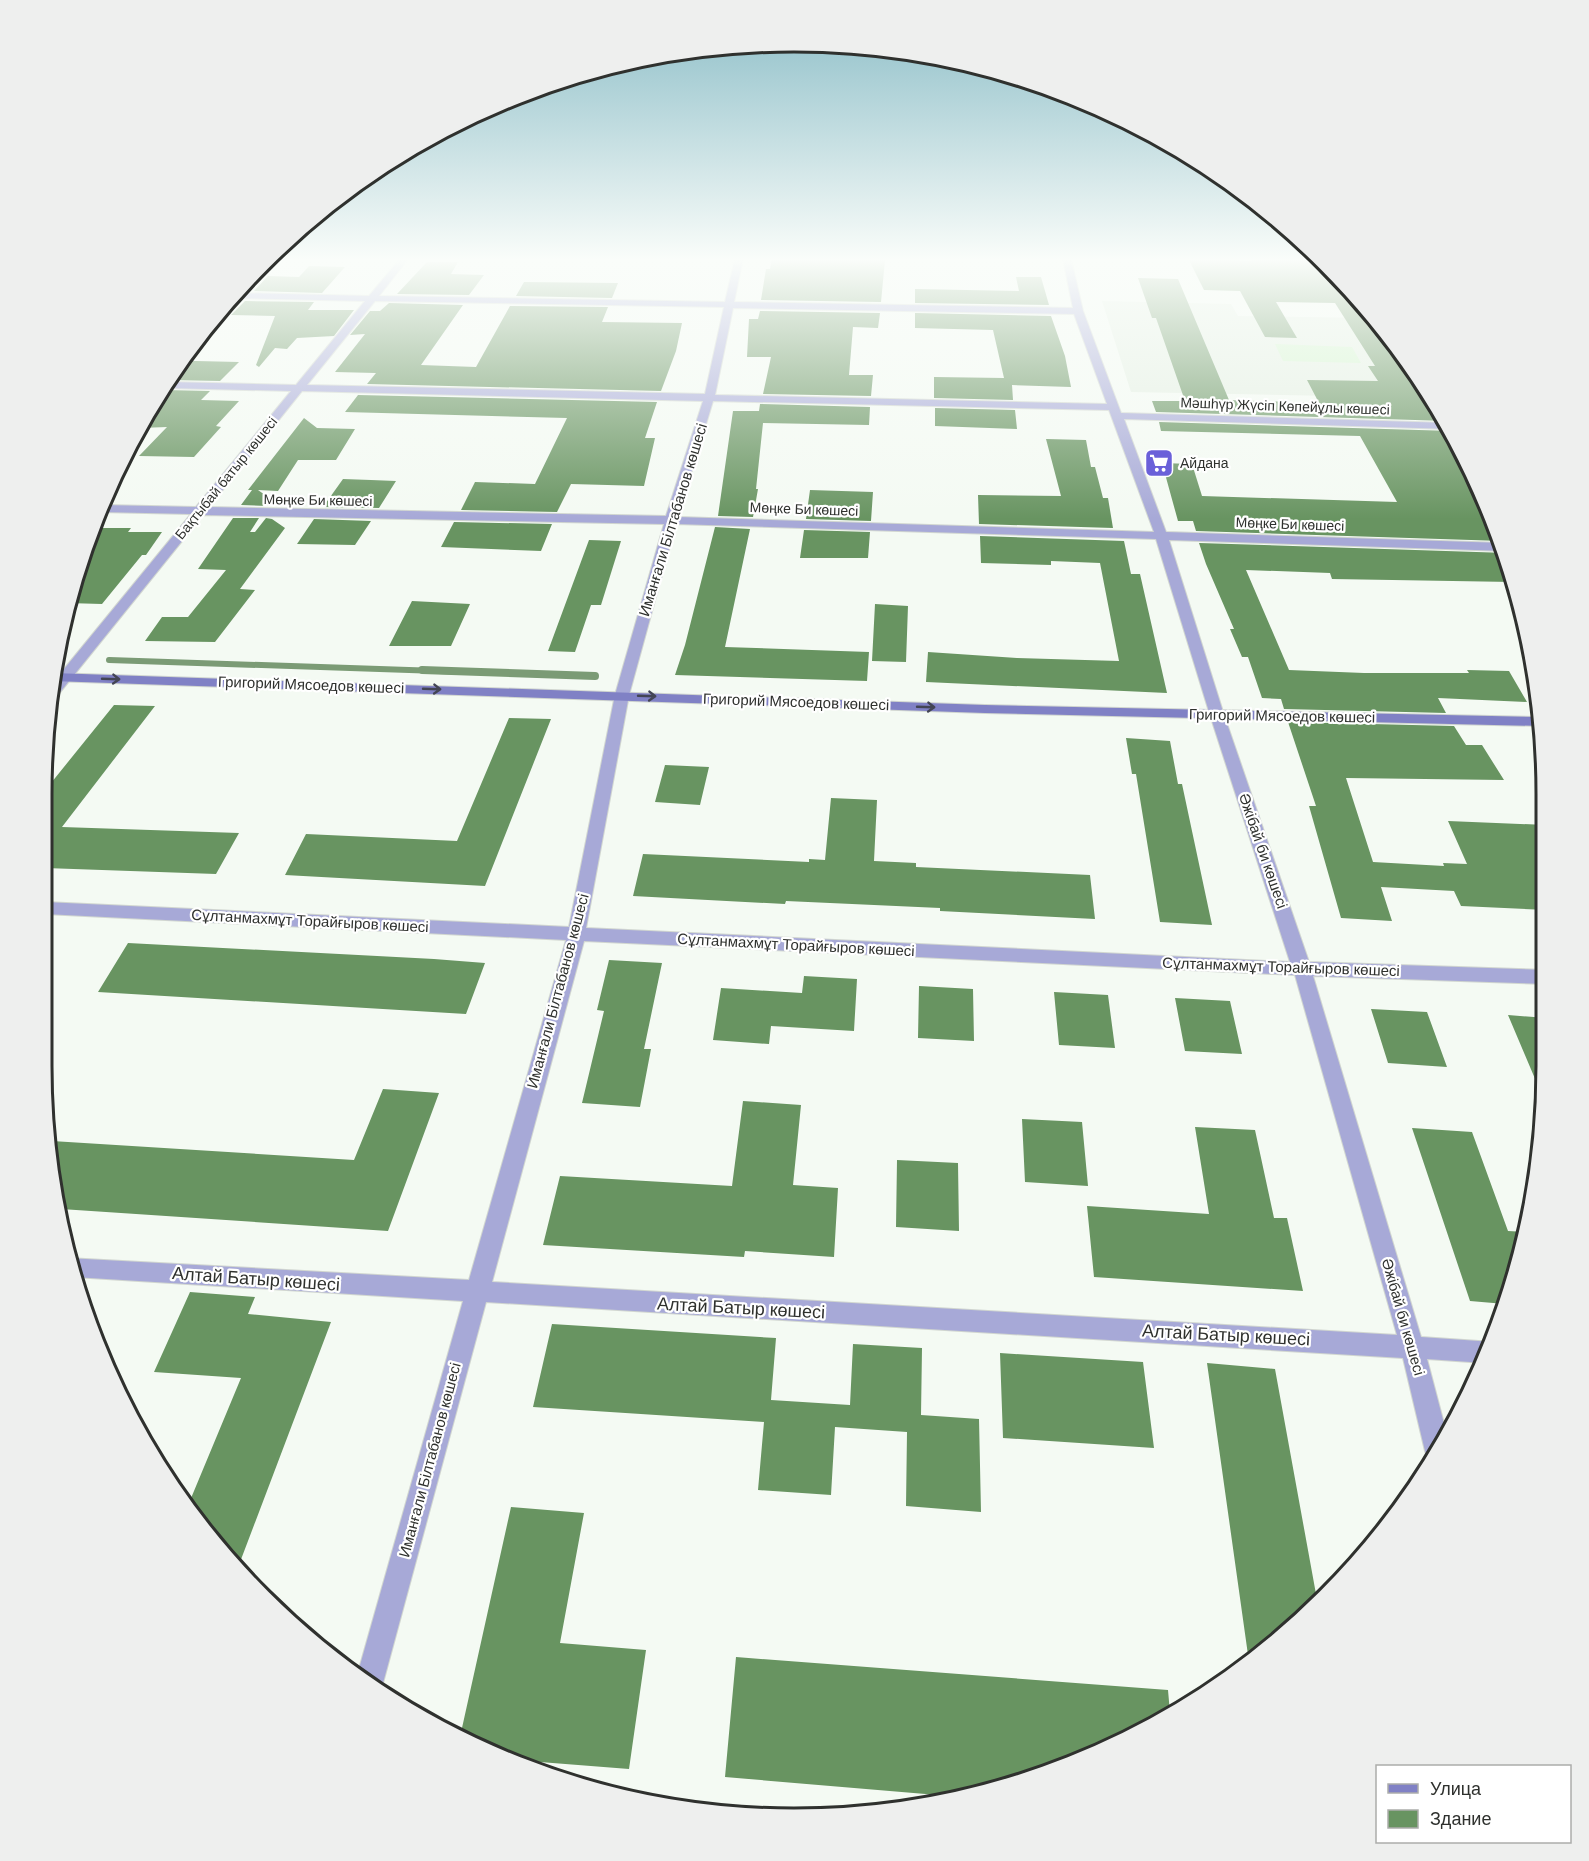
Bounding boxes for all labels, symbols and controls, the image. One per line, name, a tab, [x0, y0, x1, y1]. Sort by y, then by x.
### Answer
street label: Мәшһүр Жүсіп Көпейұлы көшесі	[1180, 393, 1390, 419]
street label: Бақтыбай батыр көшесі	[171, 413, 281, 543]
street label: Иманғали Білтабанов көшесі	[634, 421, 712, 619]
supermarket icon: Айдана	[1143, 447, 1175, 479]
place label: Айдана	[1180, 454, 1229, 472]
street label: Мөңке Би көшесі	[263, 490, 373, 510]
street label: Мөңке Би көшесі	[749, 498, 859, 520]
street label: Мөңке Би көшесі	[1235, 513, 1345, 535]
street label: Григорий Мясоедов көшесі	[218, 672, 404, 698]
one-way arrow	[100, 673, 120, 685]
one-way arrow	[421, 683, 441, 695]
street label: Григорий Мясоедов көшесі	[703, 689, 889, 715]
one-way arrow	[637, 690, 657, 701]
one-way arrow	[916, 701, 936, 712]
street label: Григорий Мясоедов көшесі	[1189, 704, 1375, 728]
street label: Әжібай би көшесі	[1234, 791, 1292, 911]
street label: Иманғали Білтабанов көшесі	[522, 891, 594, 1091]
street label: Сұлтанмахмұт Торайғыров көшесі	[191, 905, 429, 937]
street label: Сұлтанмахмұт Торайғыров көшесі	[677, 929, 915, 961]
street label: Сұлтанмахмұт Торайғыров көшесі	[1162, 953, 1400, 981]
street label: Әжібай би көшесі	[1377, 1256, 1429, 1378]
street label: Алтай Батыр көшесі	[171, 1261, 341, 1297]
street label: Алтай Батыр көшесі	[656, 1292, 826, 1324]
street label: Алтай Батыр көшесі	[1141, 1319, 1311, 1351]
street label: Иманғали Білтабанов көшесі	[394, 1360, 466, 1560]
legend	[1376, 1765, 1571, 1843]
text: Улица	[1430, 1777, 1482, 1801]
text: Здание	[1430, 1807, 1491, 1831]

